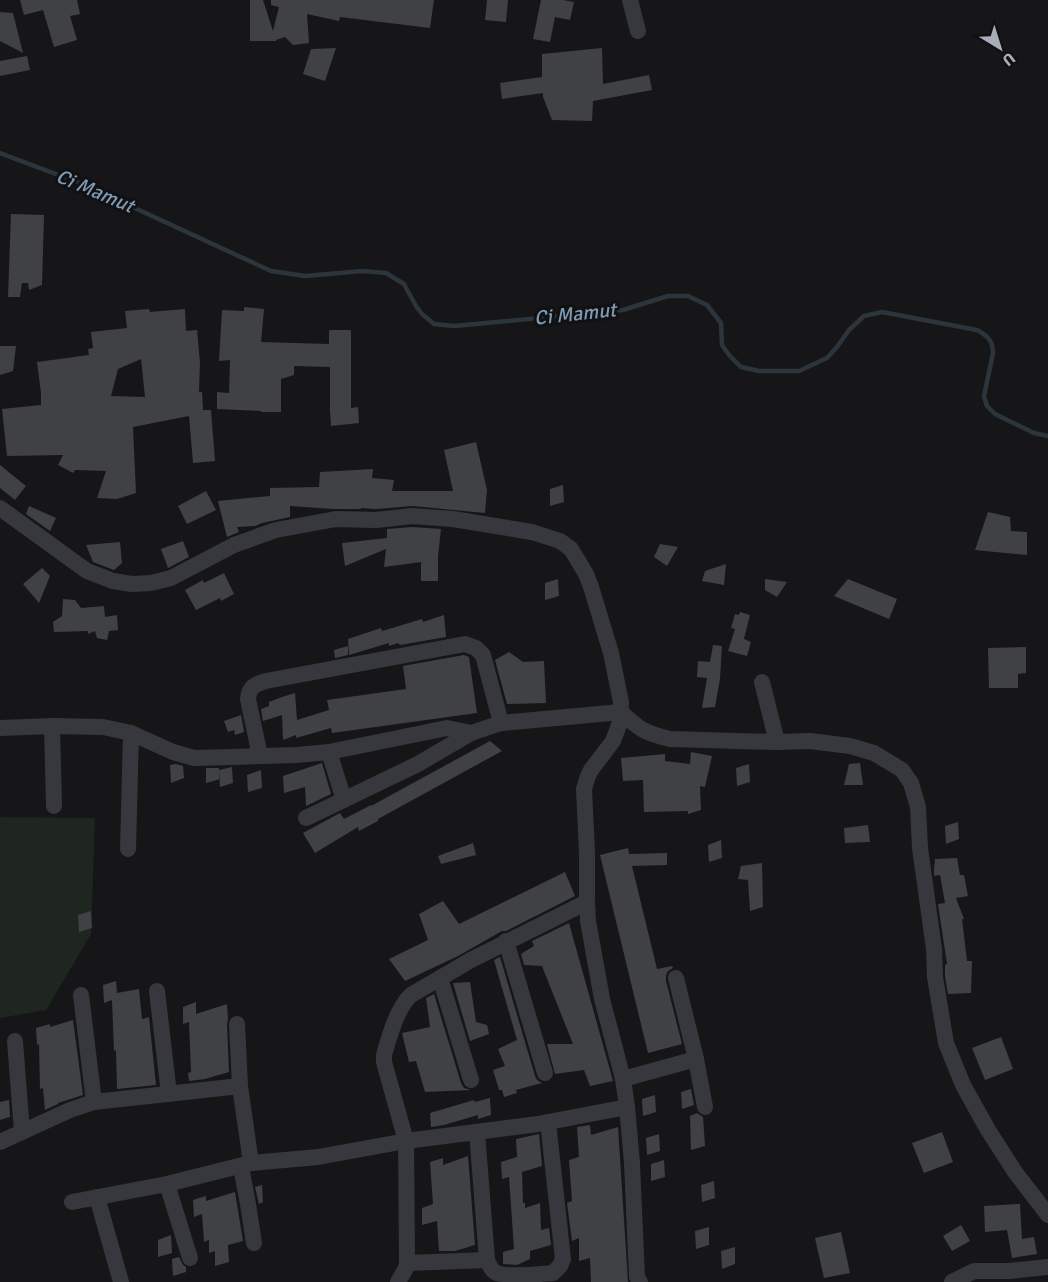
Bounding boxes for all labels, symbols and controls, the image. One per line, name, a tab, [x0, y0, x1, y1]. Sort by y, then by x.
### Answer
north arrow	[970, 18, 1030, 78]
text: U	[998, 48, 1019, 70]
water label: Ci Mamut	[52, 163, 139, 219]
water label: Ci Mamut	[533, 297, 619, 331]

